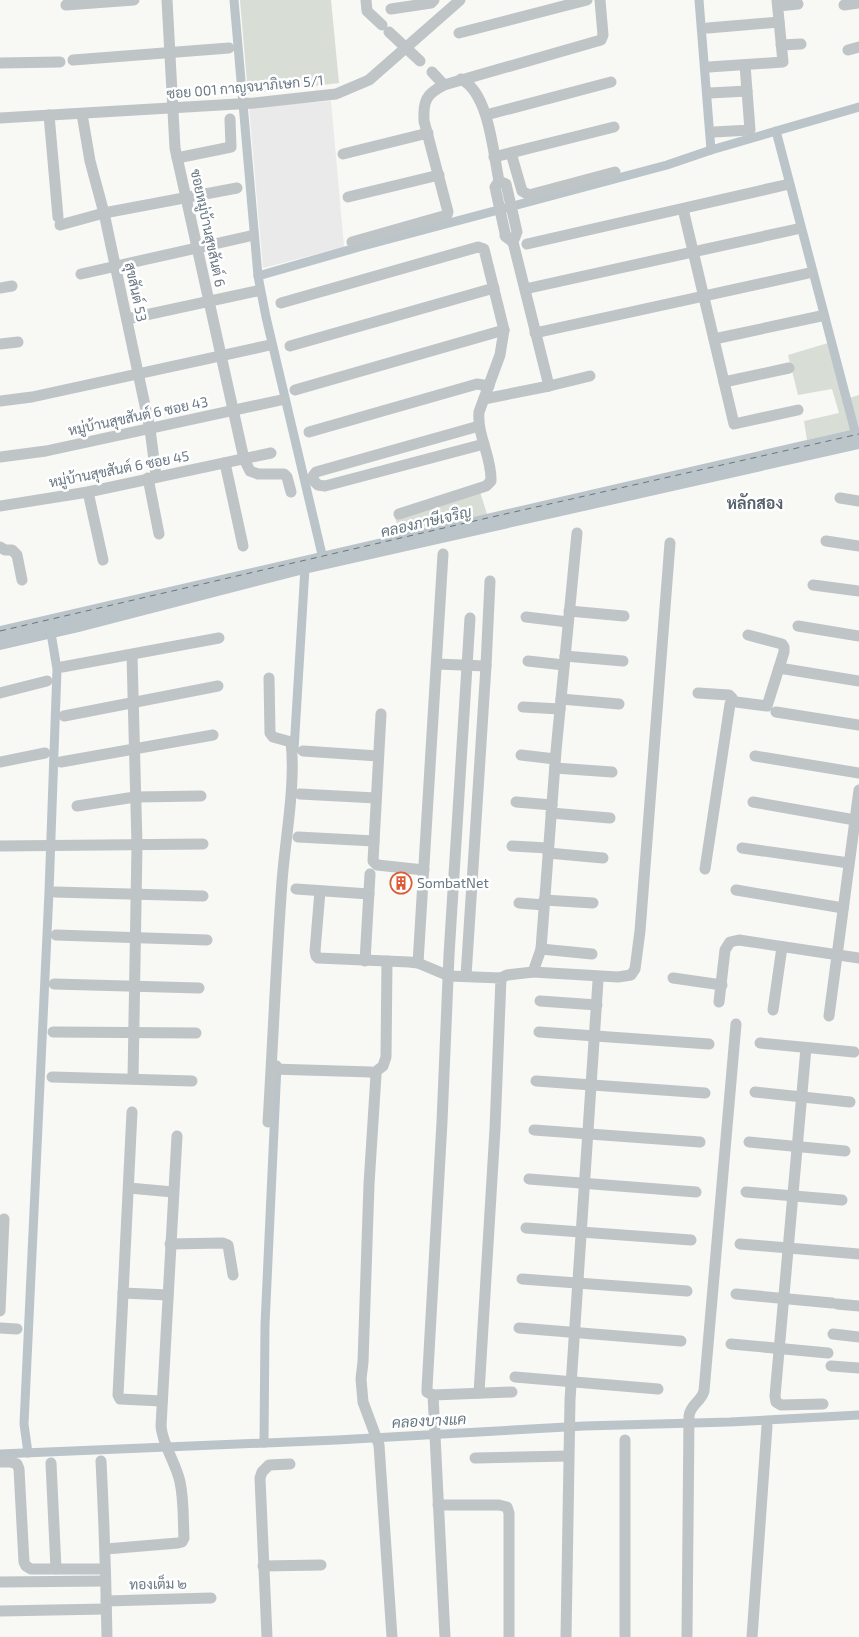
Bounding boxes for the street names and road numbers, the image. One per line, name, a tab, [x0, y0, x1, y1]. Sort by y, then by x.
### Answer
street label: ซอย 001 กาญจนาภิเษก 5/1	[166, 71, 324, 103]
street label: ซอยหมู่บ้านสุขสันต์ 6	[186, 167, 229, 289]
street label: สุขสันต์ 53	[120, 261, 151, 324]
street label: หมู่บ้านสุขสันต์ 6 ซอย 43	[66, 392, 210, 441]
street label: หมู่บ้านสุขสันต์ 6 ซอย 45	[47, 447, 191, 492]
street label: ทองเต็ม ๒	[129, 1574, 187, 1593]

